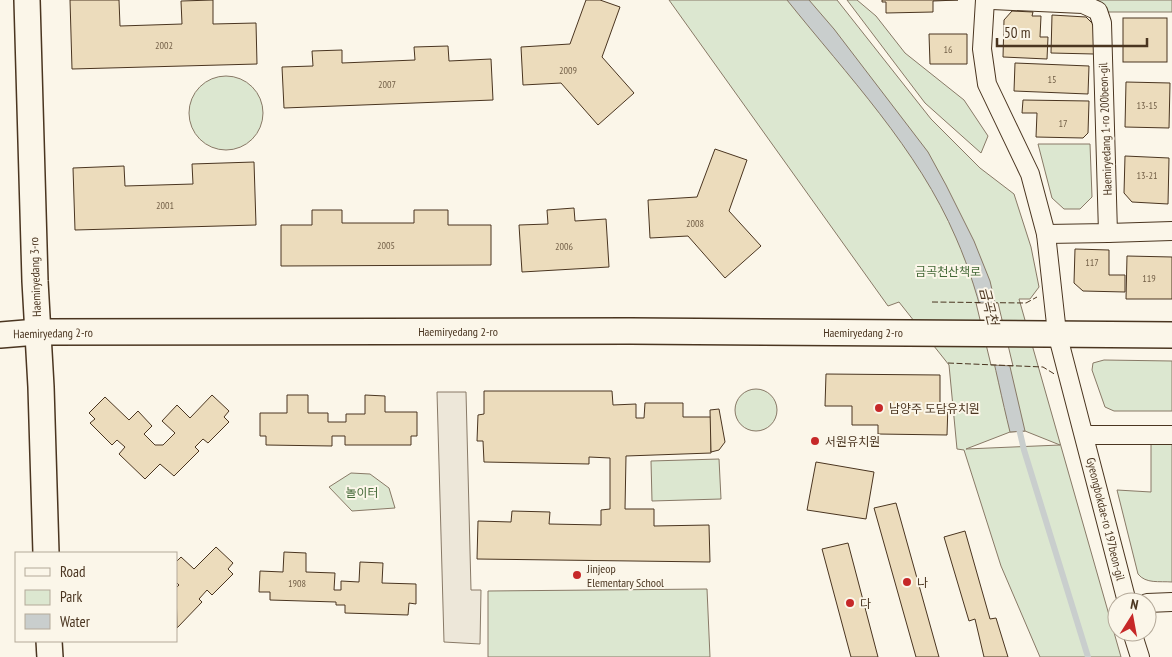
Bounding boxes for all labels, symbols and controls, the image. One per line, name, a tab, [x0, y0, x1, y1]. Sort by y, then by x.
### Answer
scale bar	[997, 15, 1147, 47]
text: 50 m	[1004, 23, 1030, 42]
house number: 2002	[155, 39, 173, 52]
house number: 16	[944, 43, 953, 56]
street label: Haemiryedang 1-ro 200beon-gil	[1095, 62, 1115, 196]
house number: 2009	[559, 64, 577, 77]
house number: 15	[1048, 73, 1057, 86]
house number: 2007	[378, 78, 396, 91]
house number: 13-15	[1137, 99, 1157, 112]
house number: 17	[1059, 117, 1068, 130]
house number: 13-21	[1137, 169, 1157, 182]
house number: 2001	[156, 199, 174, 212]
house number: 2008	[686, 217, 704, 230]
street label: Haemiryedang 3-ro	[26, 237, 44, 317]
house number: 2005	[377, 239, 395, 252]
house number: 2006	[555, 240, 574, 253]
house number: 117	[1085, 256, 1099, 269]
park label: 금곡천산책로	[915, 264, 981, 279]
house number: 119	[1142, 272, 1156, 285]
water label: 금곡천	[976, 285, 1003, 328]
street label: Haemiryedang 2-ro	[418, 324, 498, 339]
street label: Haemiryedang 2-ro	[13, 325, 93, 341]
street label: Haemiryedang 2-ro	[823, 325, 903, 340]
place label: 남양주 도담유치원	[889, 401, 980, 416]
marker: 남양주 도담유치원	[873, 402, 885, 414]
place label: 서원유치원	[825, 434, 880, 449]
marker: 서원유치원	[809, 435, 821, 447]
street label: Gyeongbokdae-ro 197beon-gil	[1083, 456, 1129, 582]
park label: 놀이터	[345, 485, 379, 500]
legend	[15, 552, 178, 642]
place label: Jinjeop Elementary School	[586, 561, 664, 590]
text: Road	[60, 562, 86, 581]
marker: Jinjeop Elementary School	[571, 569, 583, 581]
place label: 나	[917, 575, 928, 590]
marker: 나	[901, 576, 913, 588]
house number: 1908	[288, 577, 306, 590]
text: Park	[60, 587, 82, 606]
north arrow	[1107, 592, 1157, 642]
text: N	[1129, 595, 1140, 614]
place label: 다	[860, 596, 871, 611]
marker: 다	[844, 597, 856, 609]
text: Water	[60, 612, 91, 631]

